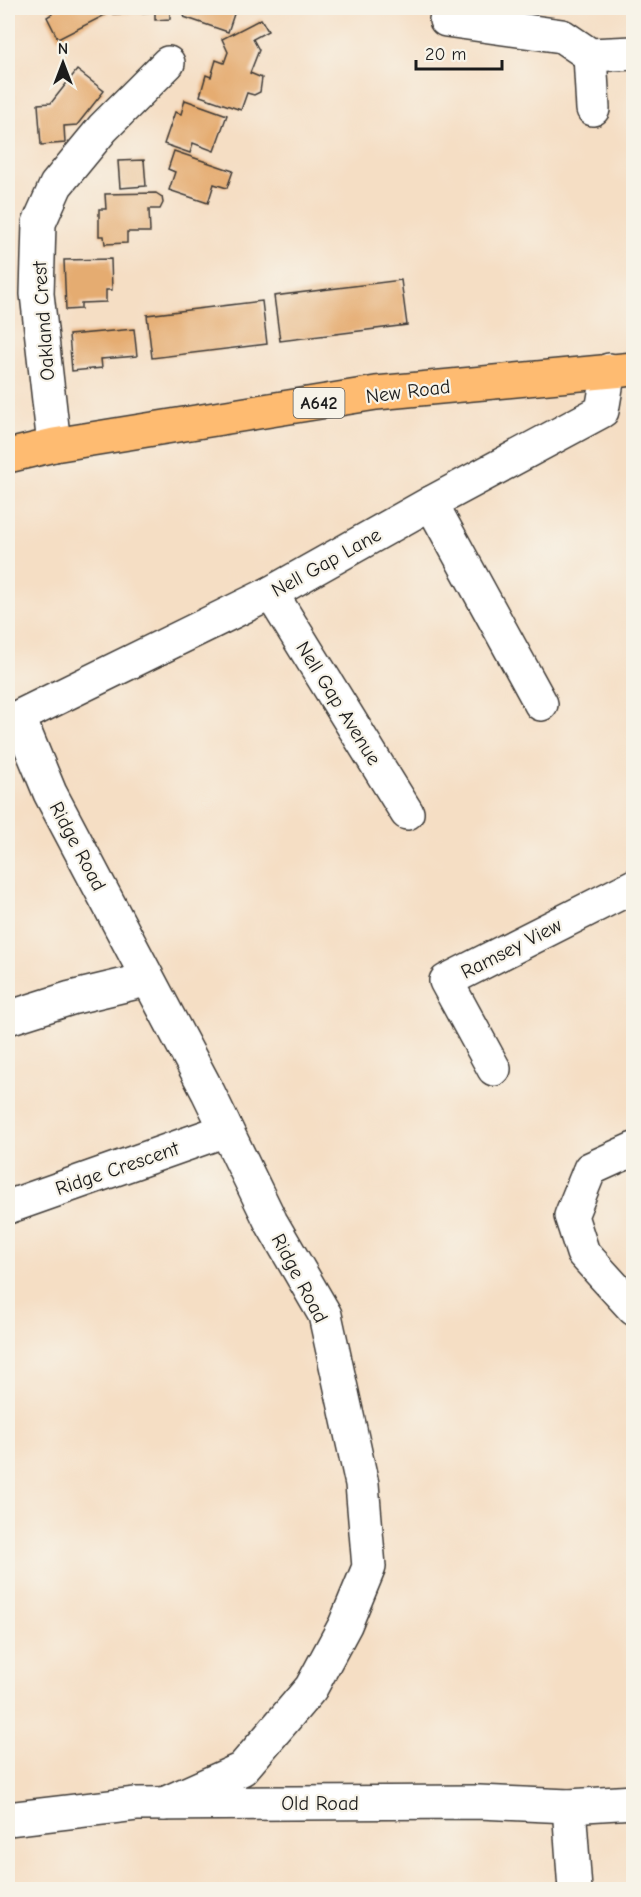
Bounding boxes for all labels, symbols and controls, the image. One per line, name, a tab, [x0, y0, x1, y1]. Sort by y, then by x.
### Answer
north arrow	[33, 33, 93, 93]
scale bar	[416, 33, 502, 71]
text: N	[58, 40, 68, 58]
text: 20 m	[425, 44, 466, 65]
street label: Oakland Crest	[28, 259, 59, 382]
street label: New Road	[364, 375, 452, 408]
road number: A642	[294, 388, 344, 418]
street label: Nell Gap Lane	[267, 523, 385, 602]
street label: Nell Gap Avenue	[291, 637, 386, 769]
street label: Ridge Road	[45, 798, 111, 895]
street label: Ramsey View	[457, 913, 565, 984]
street label: Ridge Crescent	[52, 1136, 183, 1200]
street label: Ridge Road	[267, 1230, 333, 1327]
street label: Old Road	[281, 1792, 359, 1815]

